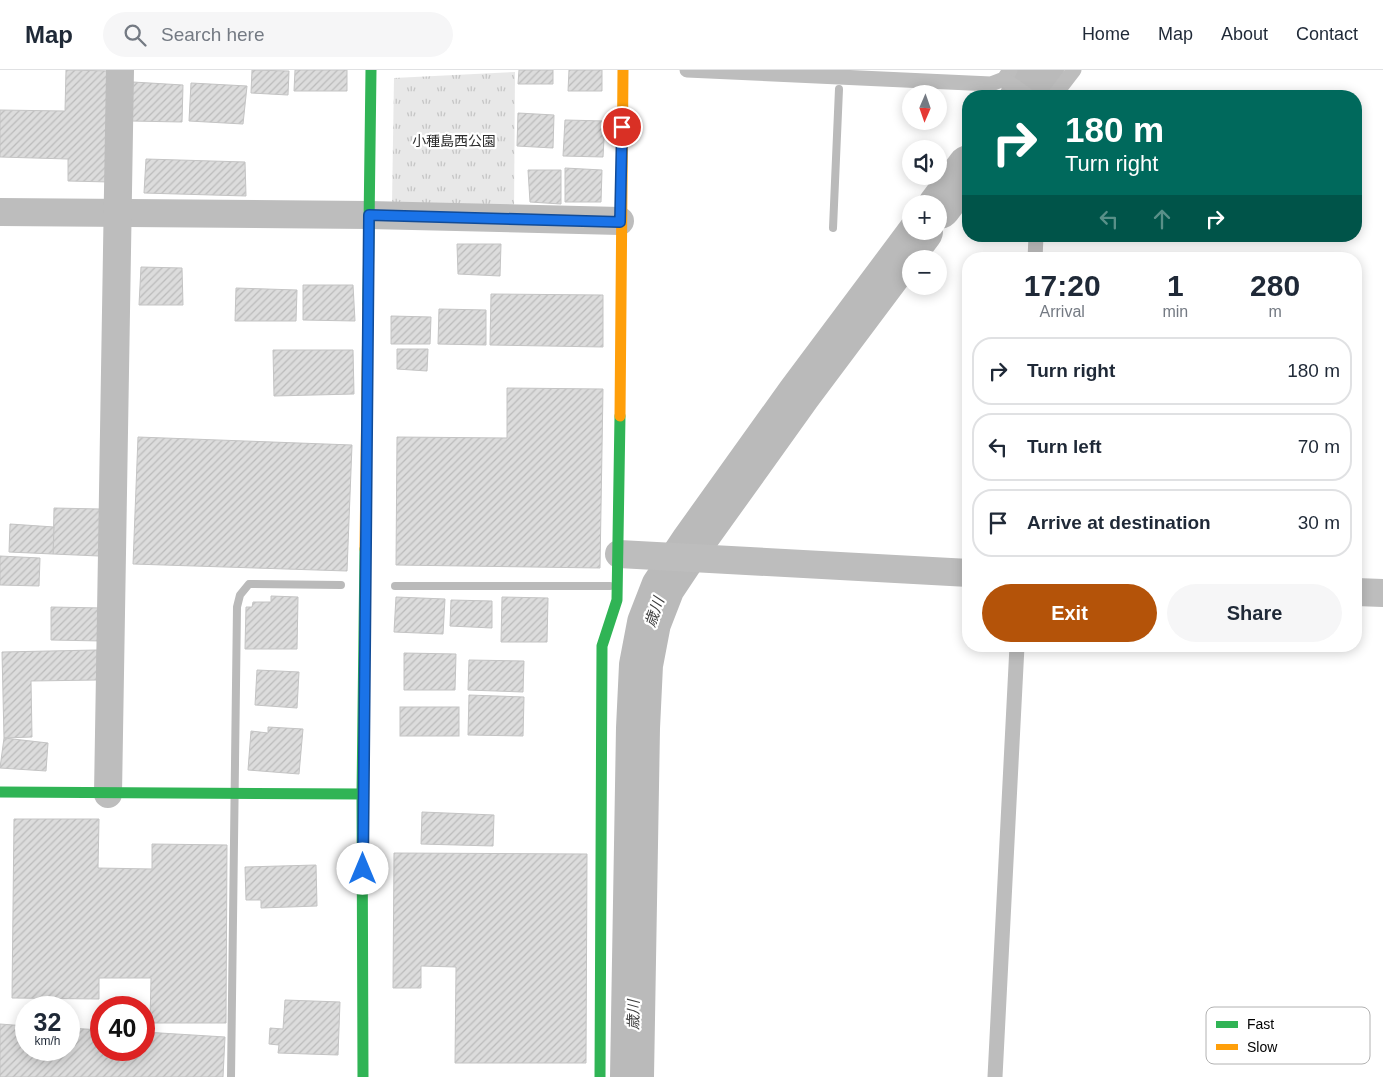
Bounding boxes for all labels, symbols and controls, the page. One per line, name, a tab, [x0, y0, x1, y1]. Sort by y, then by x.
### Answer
search box	[103, 12, 453, 57]
text: Map	[25, 21, 73, 48]
icon: search	[121, 21, 149, 49]
text: Search here	[161, 24, 265, 45]
text: Home	[1082, 24, 1130, 44]
text: Map	[1158, 24, 1193, 44]
text: About	[1221, 24, 1268, 44]
text: Contact	[1296, 24, 1358, 44]
north arrow	[902, 85, 948, 130]
map controls	[902, 85, 947, 295]
pin	[601, 106, 643, 148]
icon: right	[982, 110, 1047, 175]
text: 180 m	[1065, 110, 1164, 149]
icon: arrive	[608, 113, 636, 141]
park label: 小種島西公園	[412, 133, 496, 149]
button: sound	[902, 140, 947, 185]
text: Turn right	[1065, 151, 1158, 176]
button: +	[902, 195, 947, 240]
icon: left	[1095, 205, 1123, 233]
icon: ahead	[1148, 205, 1176, 233]
icon: right	[1201, 205, 1229, 233]
button: −	[902, 250, 947, 295]
text: 17:20	[1024, 269, 1101, 302]
text: 1	[1167, 269, 1184, 302]
text: 280	[1250, 269, 1300, 302]
text: Arrival	[1040, 303, 1085, 320]
text: min	[1162, 303, 1188, 320]
text: m	[1268, 303, 1282, 320]
icon: right	[984, 357, 1012, 385]
text: Turn right	[1027, 360, 1115, 381]
text: 180 m	[1287, 360, 1340, 381]
icon: left	[984, 433, 1012, 461]
text: Turn left	[1027, 436, 1102, 457]
text: 70 m	[1298, 436, 1340, 457]
icon: arrive	[984, 509, 1012, 537]
text: Arrive at destination	[1027, 512, 1211, 533]
text: 30 m	[1298, 512, 1340, 533]
button: Exit	[982, 584, 1157, 642]
button: Share	[1167, 584, 1342, 642]
water label: 歳川	[641, 593, 668, 629]
position arrow	[336, 842, 388, 894]
speed limit sign: 40	[90, 996, 155, 1061]
water label: 歳川	[624, 998, 642, 1030]
legend	[1206, 1007, 1370, 1064]
text: 32	[34, 1008, 61, 1036]
text: Fast	[1247, 1016, 1274, 1032]
text: km/h	[34, 1034, 61, 1048]
text: Slow	[1247, 1039, 1278, 1055]

